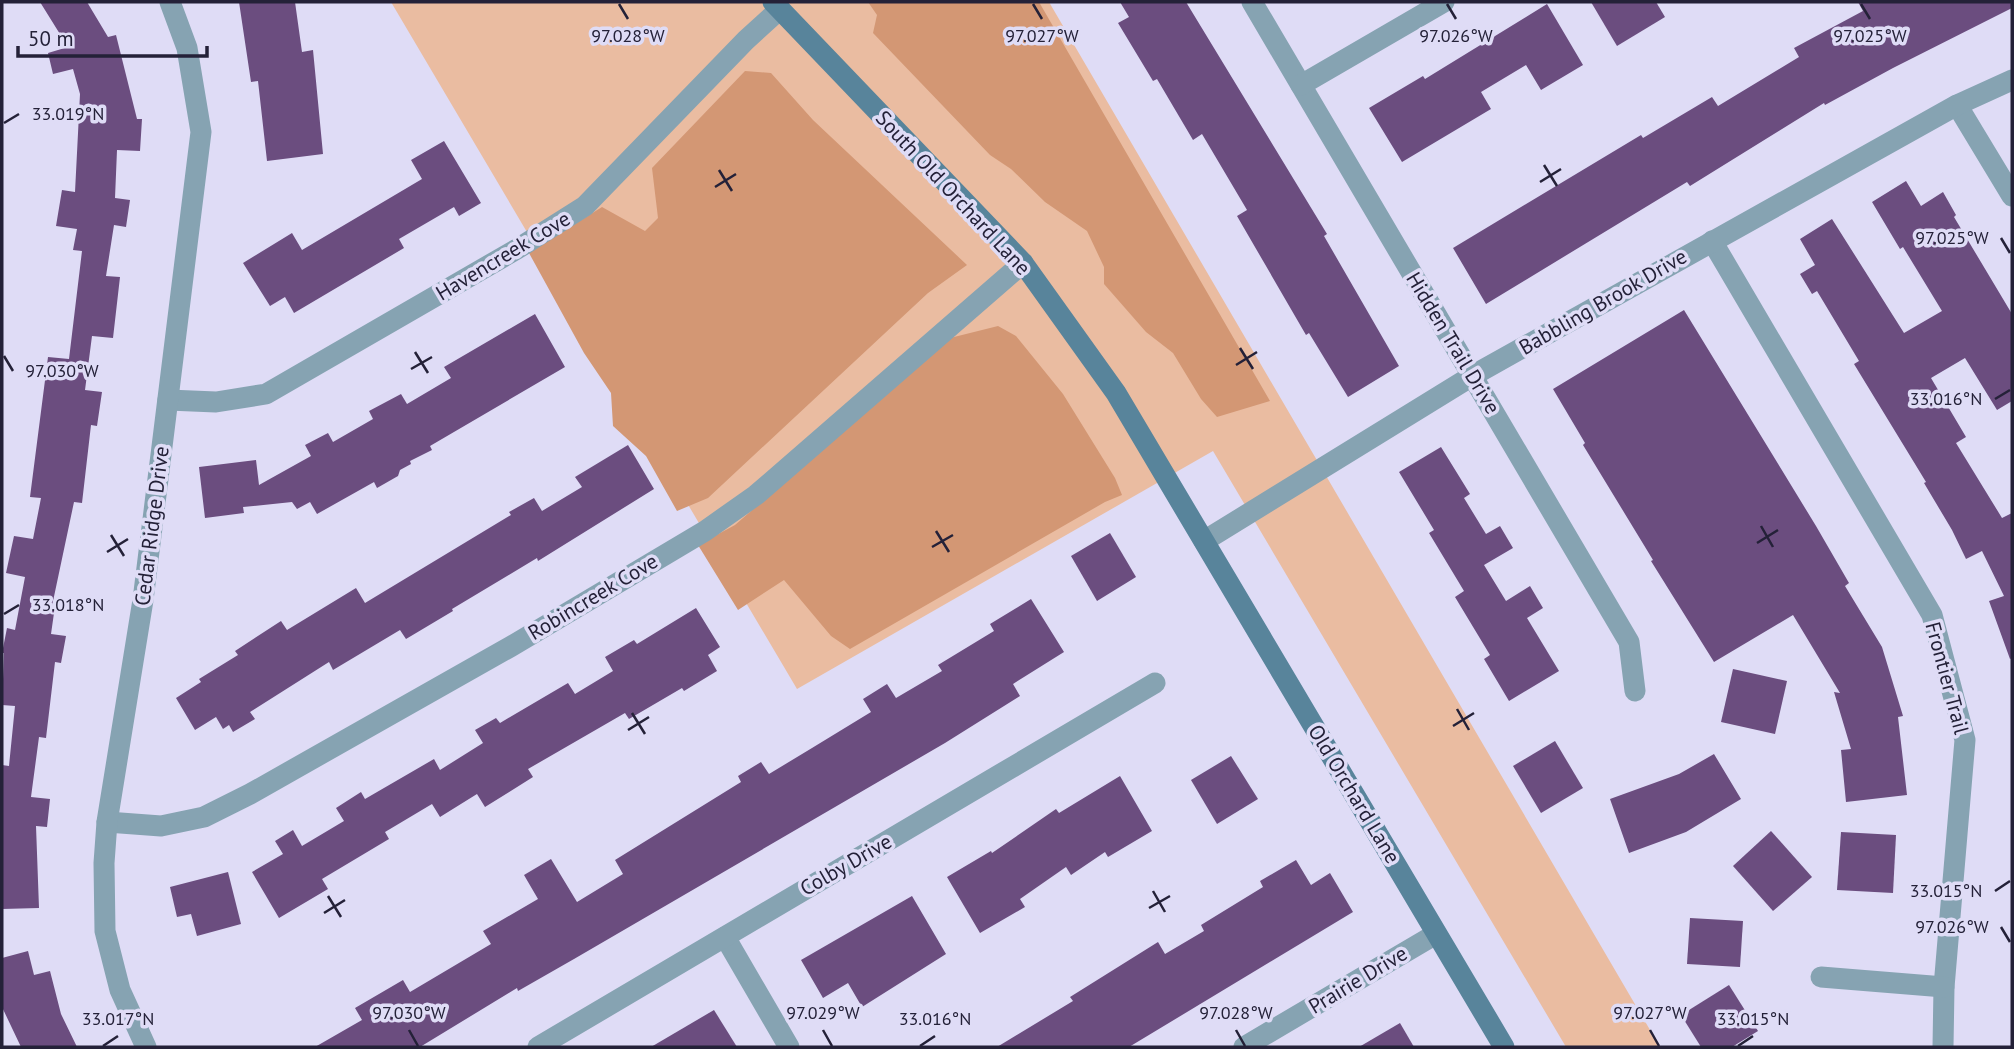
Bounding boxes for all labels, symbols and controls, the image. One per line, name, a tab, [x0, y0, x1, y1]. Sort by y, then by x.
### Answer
scale bar	[18, 14, 206, 58]
text: 97.028°W	[591, 24, 665, 47]
text: 97.027°W	[1005, 24, 1079, 47]
text: 97.026°W	[1419, 24, 1493, 47]
text: 97.025°W	[1833, 24, 1907, 47]
text: 50 m	[28, 25, 74, 52]
text: 33.019°N	[32, 102, 104, 125]
street label: South Old Orchard Lane	[870, 105, 1037, 281]
street label: Havencreek Cove	[431, 205, 575, 306]
text: 97.025°W	[1915, 226, 1989, 249]
street label: Babbling Brook Drive	[1514, 242, 1692, 361]
street label: Hidden Trail Drive	[1400, 267, 1506, 419]
text: 97.030°W	[25, 359, 99, 382]
text: 33.016°N	[1910, 387, 1982, 410]
street label: Cedar Ridge Drive	[128, 445, 175, 607]
street label: Robincreek Cove	[523, 547, 663, 646]
text: 33.018°N	[32, 593, 104, 616]
street label: Frontier Trail	[1920, 619, 1975, 737]
street label: Old Orchard Lane	[1302, 719, 1407, 868]
street label: Colby Drive	[795, 828, 896, 902]
text: 33.015°N	[1910, 879, 1982, 902]
text: 97.026°W	[1915, 915, 1989, 938]
street label: Prairie Drive	[1304, 940, 1412, 1020]
text: 97.030°W	[372, 1001, 446, 1024]
text: 97.029°W	[786, 1001, 860, 1024]
text: 97.028°W	[1199, 1001, 1273, 1024]
text: 97.027°W	[1613, 1001, 1687, 1024]
text: 33.017°N	[82, 1007, 154, 1030]
text: 33.016°N	[899, 1007, 971, 1030]
text: 33.015°N	[1717, 1007, 1789, 1030]

